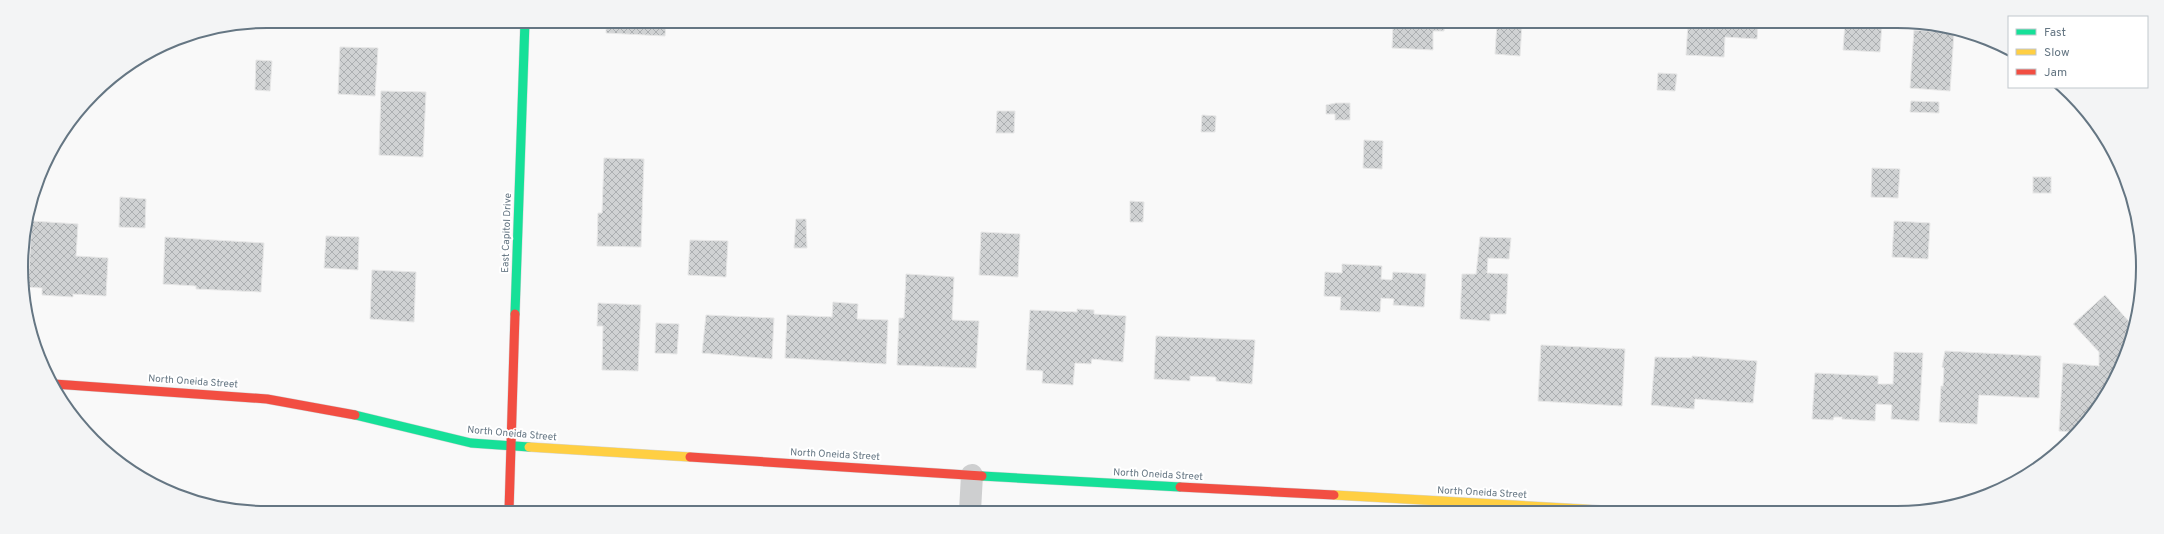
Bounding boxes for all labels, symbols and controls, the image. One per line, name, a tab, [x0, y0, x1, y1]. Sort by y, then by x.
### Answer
legend	[2008, 16, 2148, 88]
text: Fast	[2044, 25, 2066, 41]
text: Slow	[2044, 45, 2070, 61]
text: Jam	[2044, 65, 2067, 81]
street label: East Capitol Drive	[499, 193, 515, 273]
street label: North Oneida Street	[148, 372, 239, 392]
street label: North Oneida Street	[467, 424, 558, 444]
street label: North Oneida Street	[790, 446, 881, 464]
street label: North Oneida Street	[1113, 466, 1204, 484]
street label: North Oneida Street	[1437, 484, 1528, 502]

